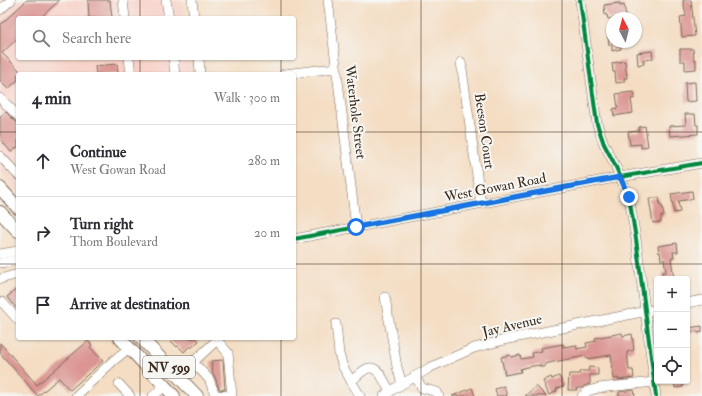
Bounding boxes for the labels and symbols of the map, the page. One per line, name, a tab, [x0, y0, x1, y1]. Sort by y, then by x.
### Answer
north arrow	[606, 12, 642, 48]
street label: Waterhole Street	[341, 63, 370, 160]
street label: Beeson Court	[471, 92, 498, 171]
street label: West Gowan Road	[442, 169, 548, 206]
route end	[620, 188, 638, 206]
route start	[347, 218, 365, 236]
street label: Jay Avenue	[480, 310, 544, 342]
road number: NV 599	[143, 356, 195, 378]

